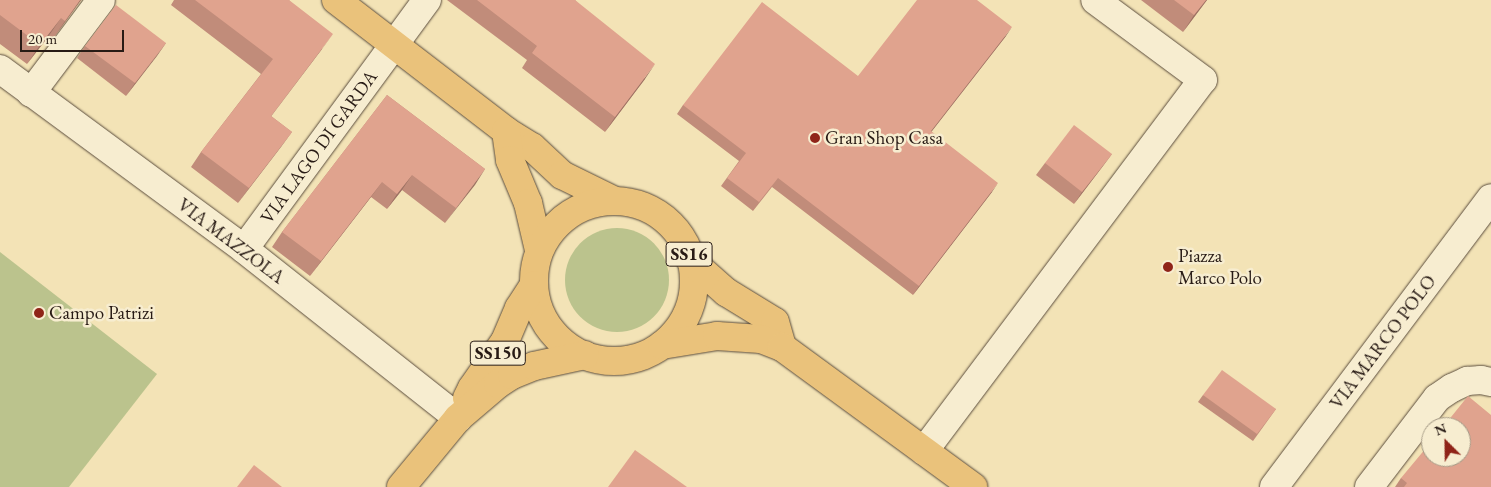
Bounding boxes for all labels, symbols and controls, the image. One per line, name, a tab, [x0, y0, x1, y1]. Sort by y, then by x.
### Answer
scale bar	[22, 20, 126, 52]
text: 20 m	[28, 29, 57, 48]
street label: VIA LAGO DI GARDA	[256, 66, 382, 228]
place label: Gran Shop Casa	[825, 127, 943, 149]
marker: Gran Shop Casa	[809, 132, 821, 144]
street label: VIA MAZZOLA	[173, 193, 289, 289]
road number: SS16	[665, 238, 713, 270]
place label: Piazza Marco Polo	[1178, 245, 1262, 289]
marker: Piazza Marco Polo	[1162, 261, 1174, 273]
street label: VIA MARCO POLO	[1325, 270, 1441, 414]
place label: Campo Patrizi	[49, 302, 154, 324]
marker: Campo Patrizi	[33, 307, 45, 319]
road number: SS150	[469, 338, 527, 368]
north arrow	[1421, 417, 1471, 467]
text: N	[1432, 419, 1449, 440]

